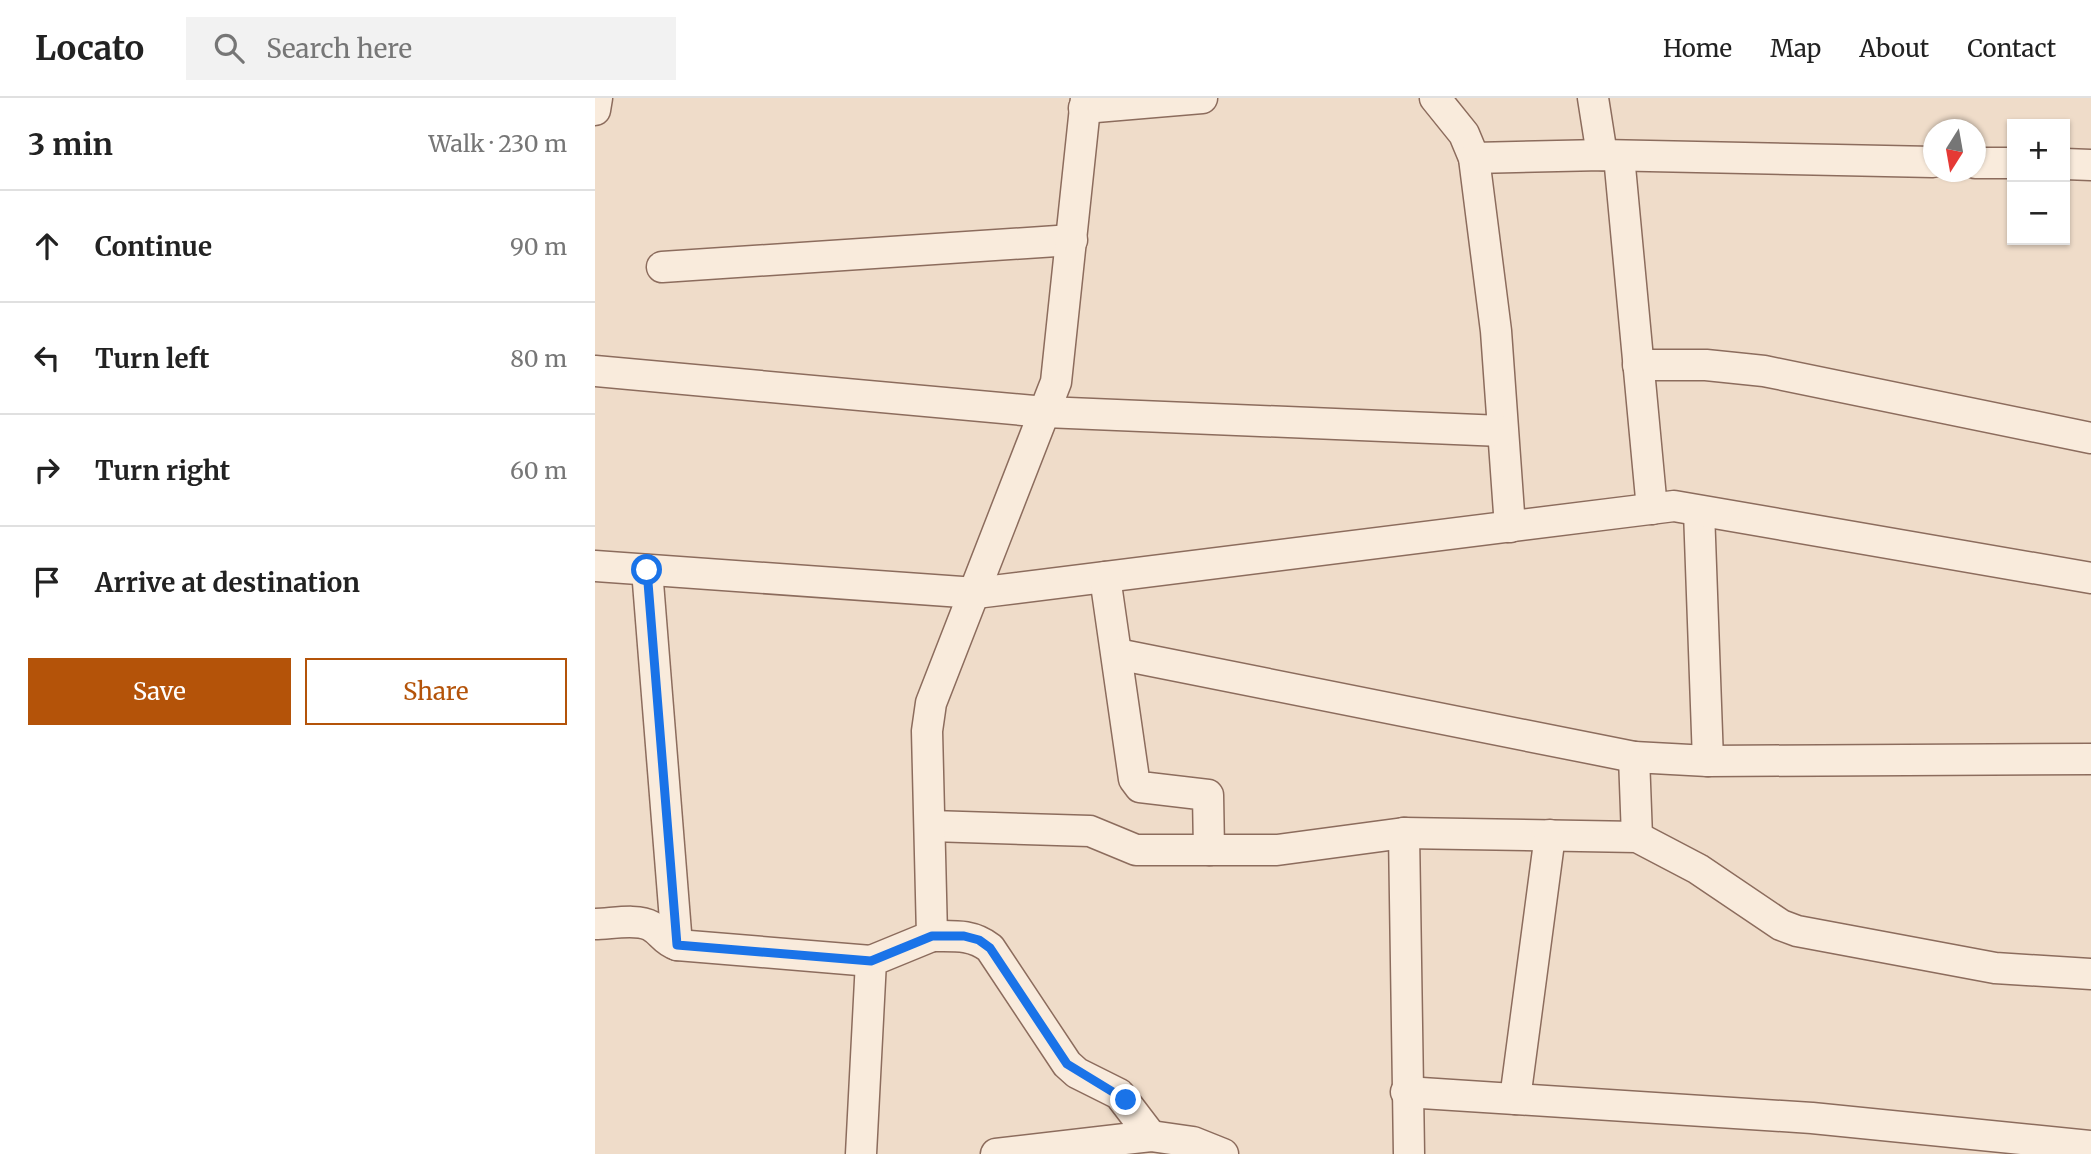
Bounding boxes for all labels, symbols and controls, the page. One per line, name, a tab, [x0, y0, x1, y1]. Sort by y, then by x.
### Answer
search box	[186, 17, 676, 80]
text: Locato	[35, 28, 144, 69]
icon: search	[210, 29, 248, 67]
text: Search here	[266, 32, 412, 65]
text: Home	[1663, 33, 1732, 64]
text: Map	[1770, 33, 1821, 64]
text: About	[1859, 33, 1929, 64]
text: Contact	[1967, 33, 2056, 64]
north arrow	[1923, 119, 1986, 182]
map controls	[2007, 119, 2070, 245]
button: +	[2007, 119, 2070, 182]
text: 3 min	[28, 125, 113, 163]
text: Walk · 230 m	[428, 129, 567, 158]
button: −	[2007, 182, 2070, 245]
icon: ahead	[28, 227, 66, 265]
text: Continue	[95, 230, 212, 263]
text: 90 m	[510, 232, 567, 261]
icon: left	[28, 339, 66, 377]
text: Turn left	[95, 342, 209, 375]
text: 80 m	[510, 344, 567, 373]
icon: right	[28, 451, 66, 489]
text: Turn right	[95, 454, 230, 487]
text: 60 m	[510, 456, 567, 485]
route start	[631, 554, 662, 585]
icon: arrive	[28, 563, 66, 601]
text: Arrive at destination	[95, 566, 360, 599]
button: Save	[28, 658, 291, 725]
button: Share	[305, 658, 567, 725]
route end	[1110, 1084, 1141, 1115]

